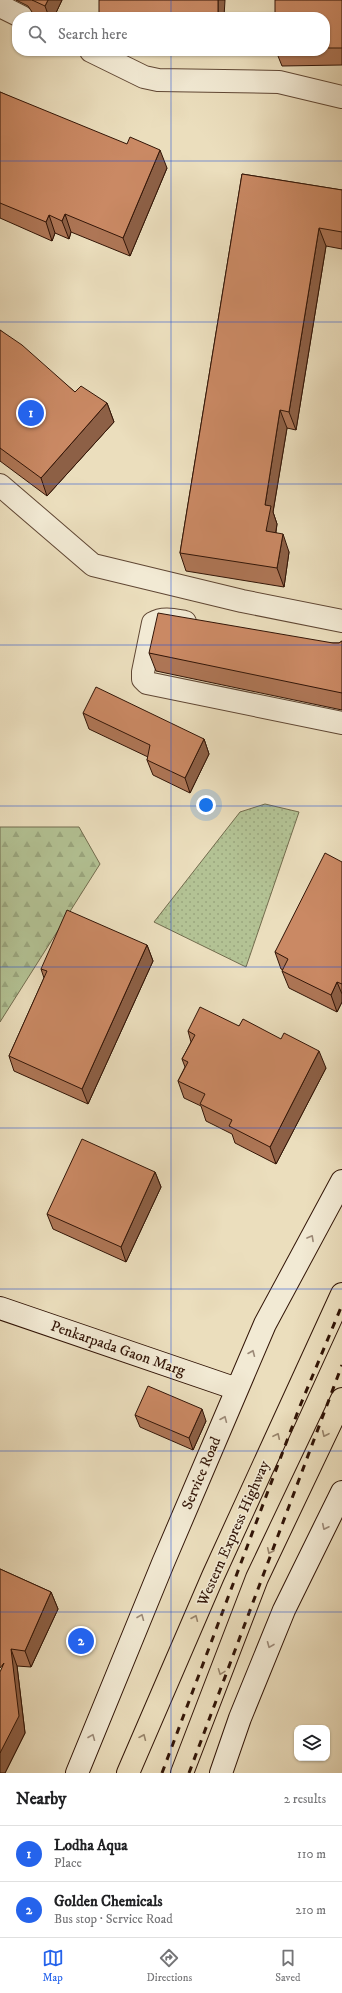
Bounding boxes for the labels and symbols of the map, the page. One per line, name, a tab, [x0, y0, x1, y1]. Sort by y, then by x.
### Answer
pin: 1	[18, 398, 44, 428]
your location	[196, 795, 216, 815]
one-way arrow	[307, 1234, 314, 1242]
street label: Penkarpada Gaon Marg	[48, 1317, 188, 1381]
one-way arrow	[247, 1350, 255, 1357]
one-way arrow	[219, 1416, 227, 1423]
one-way arrow	[322, 1429, 330, 1437]
one-way arrow	[272, 1432, 280, 1440]
street label: Service Road	[178, 1433, 226, 1512]
street label: Western Express Highway	[192, 1457, 274, 1610]
one-way arrow	[322, 1523, 330, 1531]
one-way arrow	[267, 1547, 275, 1554]
one-way arrow	[136, 1613, 144, 1621]
one-way arrow	[190, 1614, 198, 1621]
pin: 2	[68, 1626, 94, 1656]
one-way arrow	[267, 1641, 275, 1649]
one-way arrow	[217, 1668, 225, 1675]
one-way arrow	[87, 1733, 95, 1740]
one-way arrow	[138, 1734, 146, 1742]

